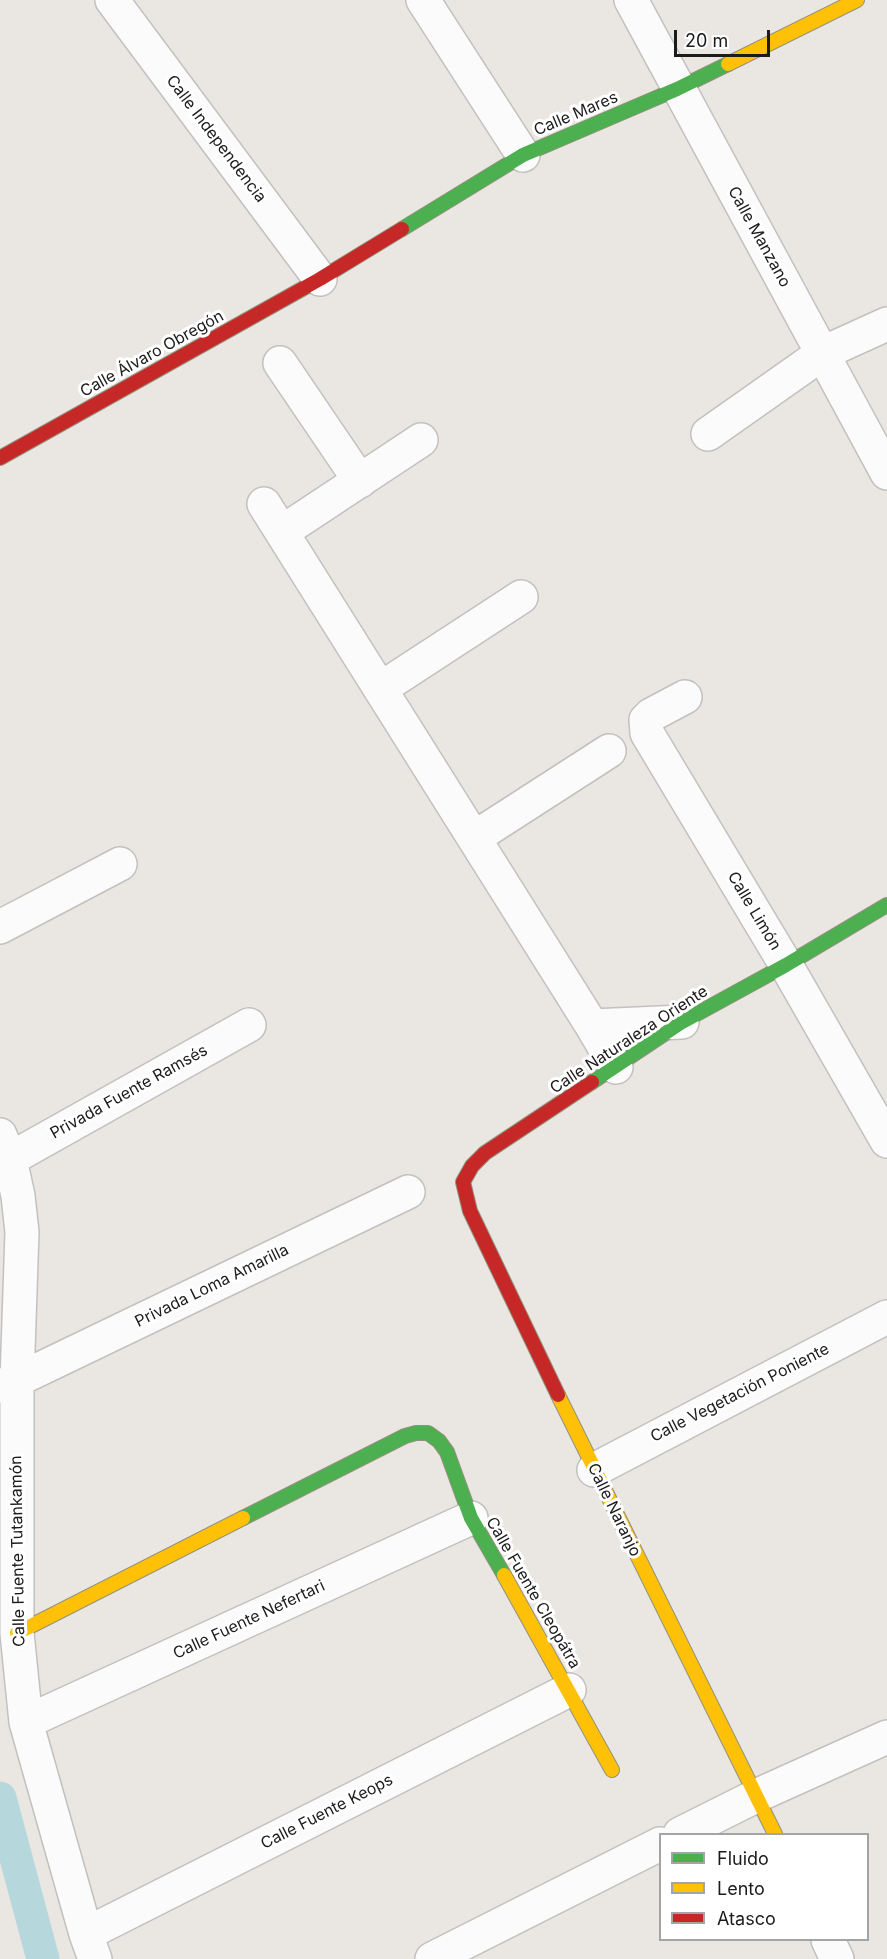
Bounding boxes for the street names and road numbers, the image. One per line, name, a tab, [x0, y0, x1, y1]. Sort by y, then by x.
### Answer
street label: Calle Independencia	[162, 72, 270, 206]
street label: Calle Mares	[531, 88, 621, 140]
street label: Calle Manzano	[723, 183, 795, 291]
street label: Calle Álvaro Obregón	[77, 307, 227, 401]
street label: Calle Limón	[723, 868, 785, 954]
street label: Calle Naturaleza Oriente	[547, 982, 711, 1098]
street label: Privada Fuente Ramsés	[47, 1041, 211, 1143]
street label: Privada Loma Amarilla	[132, 1240, 292, 1332]
street label: Calle Vegetación Poniente	[647, 1339, 833, 1447]
street label: Calle Fuente Tutankamón	[7, 1455, 29, 1647]
street label: Calle Naranjo	[583, 1460, 645, 1560]
street label: Calle Fuente Cleopátra	[482, 1514, 584, 1672]
street label: Calle Fuente Nefertari	[170, 1576, 328, 1664]
street label: Calle Fuente Keops	[258, 1770, 396, 1854]

